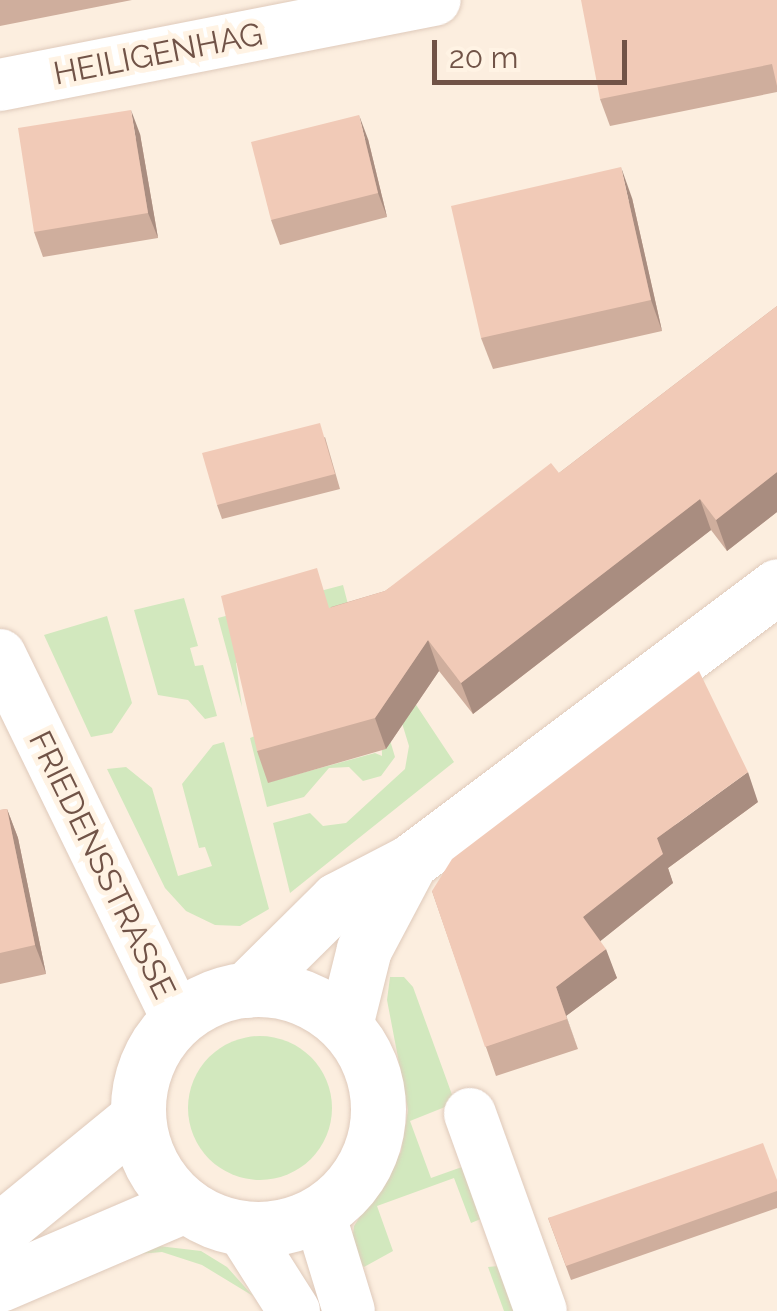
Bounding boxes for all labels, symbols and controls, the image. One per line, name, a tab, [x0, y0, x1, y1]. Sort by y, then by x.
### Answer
street label: HEILIGENHAG	[50, 15, 266, 93]
scale bar	[437, 20, 632, 82]
text: 20 m	[449, 40, 518, 75]
street label: FRIEDENSSTRASSE	[21, 725, 183, 1005]

